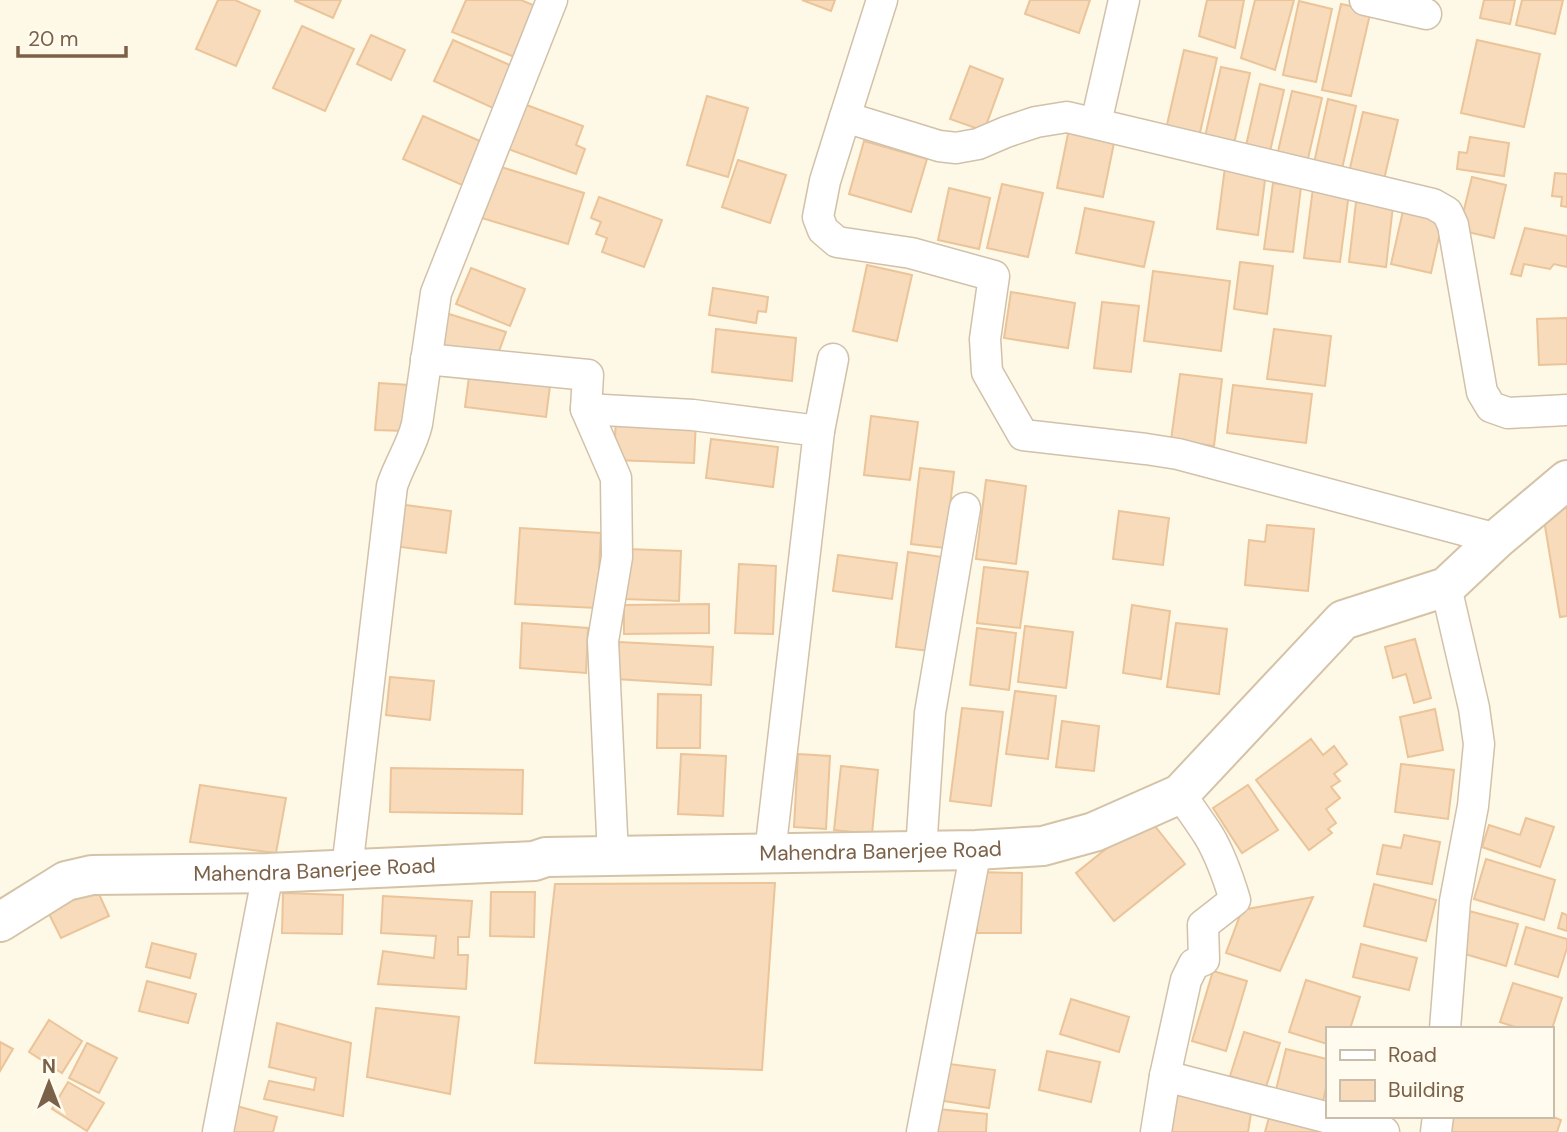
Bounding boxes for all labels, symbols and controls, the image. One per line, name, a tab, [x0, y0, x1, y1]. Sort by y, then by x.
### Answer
scale bar	[18, 14, 126, 58]
text: 20 m	[28, 25, 79, 53]
street label: Mahendra Banerjee Road	[759, 834, 1003, 868]
street label: Mahendra Banerjee Road	[193, 851, 436, 888]
legend	[1326, 1027, 1553, 1118]
text: Road	[1388, 1041, 1437, 1069]
north arrow	[14, 1048, 84, 1118]
text: N	[42, 1054, 56, 1079]
text: Building	[1388, 1076, 1465, 1104]

